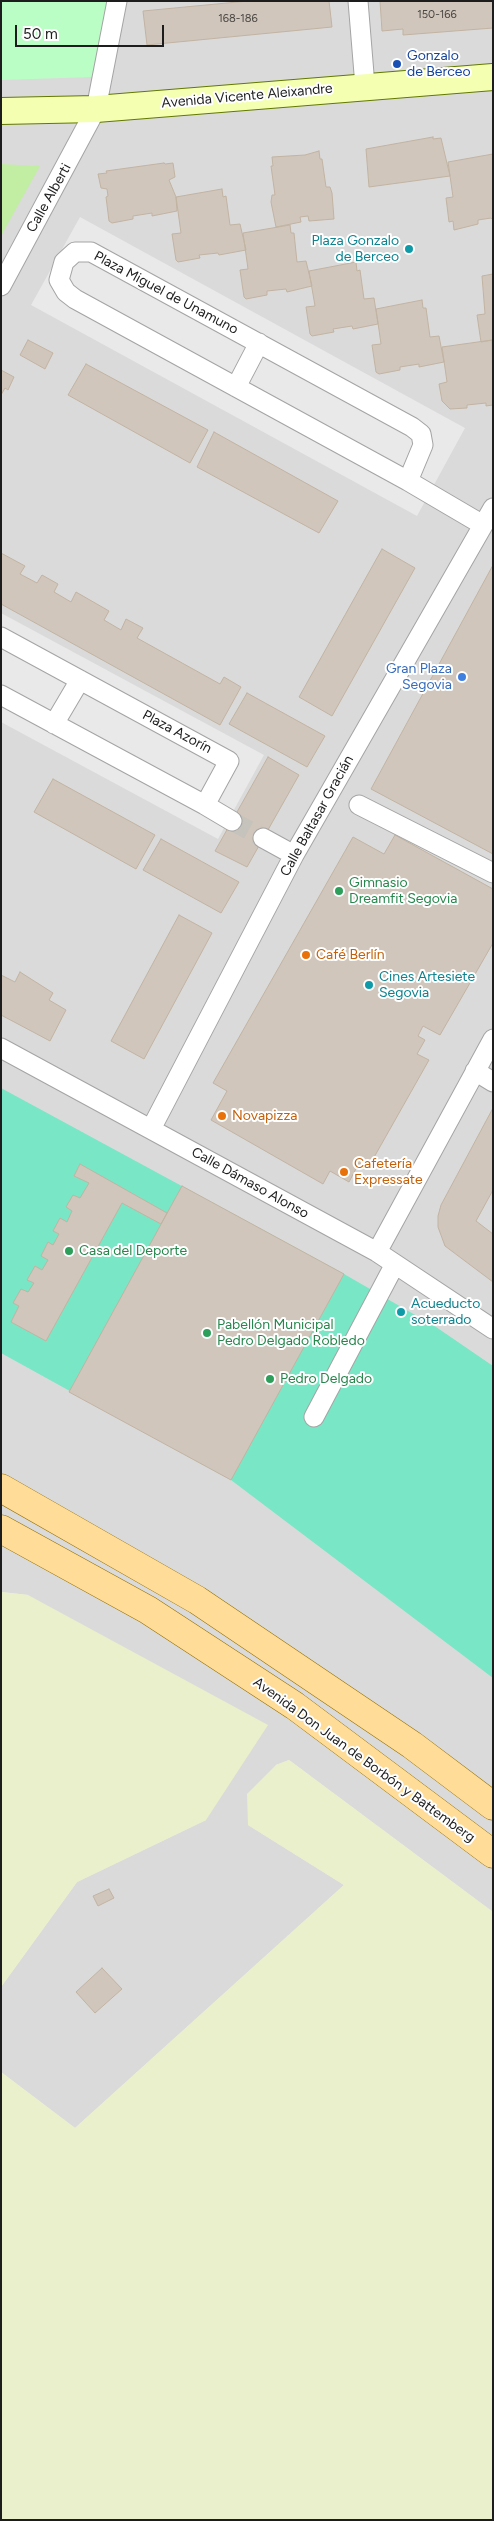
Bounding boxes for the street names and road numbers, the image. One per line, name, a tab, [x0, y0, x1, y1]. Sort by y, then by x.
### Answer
street label: Avenida Vicente Aleixandre	[161, 80, 333, 112]
street label: Calle Alberti	[23, 161, 75, 235]
street label: Plaza Miguel de Unamuno	[91, 248, 241, 338]
street label: Plaza Azorín	[139, 707, 215, 757]
street label: Calle Baltasar Gracián	[277, 753, 357, 879]
street label: Calle Dámaso Alonso	[188, 1144, 312, 1222]
street label: Avenida Don Juan de Borbón y Battemberg	[250, 1674, 478, 1846]

